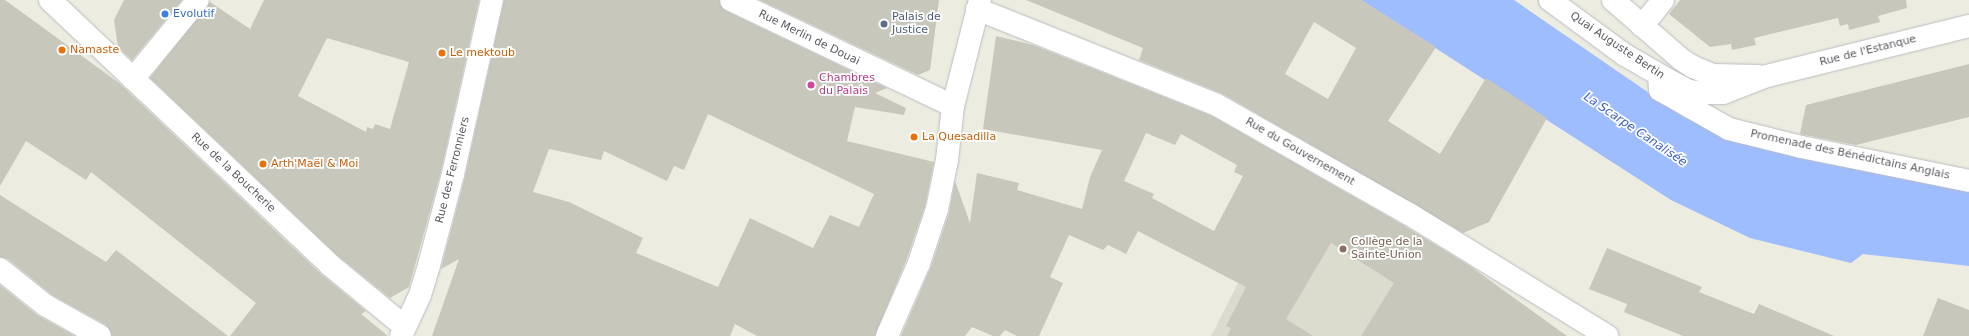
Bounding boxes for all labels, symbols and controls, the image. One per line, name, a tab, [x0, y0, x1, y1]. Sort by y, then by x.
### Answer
place label: Evolutif	[173, 7, 214, 21]
street label: Rue Merlin de Douai	[756, 8, 862, 68]
marker: Evolutif	[160, 9, 170, 19]
street label: Quai Auguste Bertin	[1567, 10, 1667, 82]
place label: Palais de Justice	[892, 11, 941, 37]
marker: Palais de Justice	[879, 19, 889, 29]
street label: Rue de l'Estanque	[1818, 33, 1918, 69]
place label: Namaste	[70, 43, 119, 57]
marker: Namaste	[57, 45, 67, 55]
place label: Le mektoub	[450, 46, 515, 60]
marker: Le mektoub	[437, 48, 447, 58]
place label: Chambres du Palais	[819, 72, 875, 98]
marker: Chambres du Palais	[806, 80, 816, 90]
water label: La Scarpe Canalisée	[1581, 90, 1689, 170]
street label: Rue des Ferronniers	[433, 115, 473, 225]
street label: Rue du Gouvernement	[1243, 115, 1357, 189]
street label: Promenade des Bénédictains Anglais	[1749, 127, 1951, 183]
place label: La Quesadilla	[922, 130, 996, 144]
street label: Rue de la Boucherie	[188, 131, 278, 215]
marker: La Quesadilla	[909, 132, 919, 142]
place label: Arth'Maël & Moi	[271, 157, 358, 171]
marker: Arth'Maël & Moi	[258, 159, 268, 169]
place label: Collège de la Sainte-Union	[1351, 236, 1423, 262]
marker: Collège de la Sainte-Union	[1338, 244, 1348, 254]

